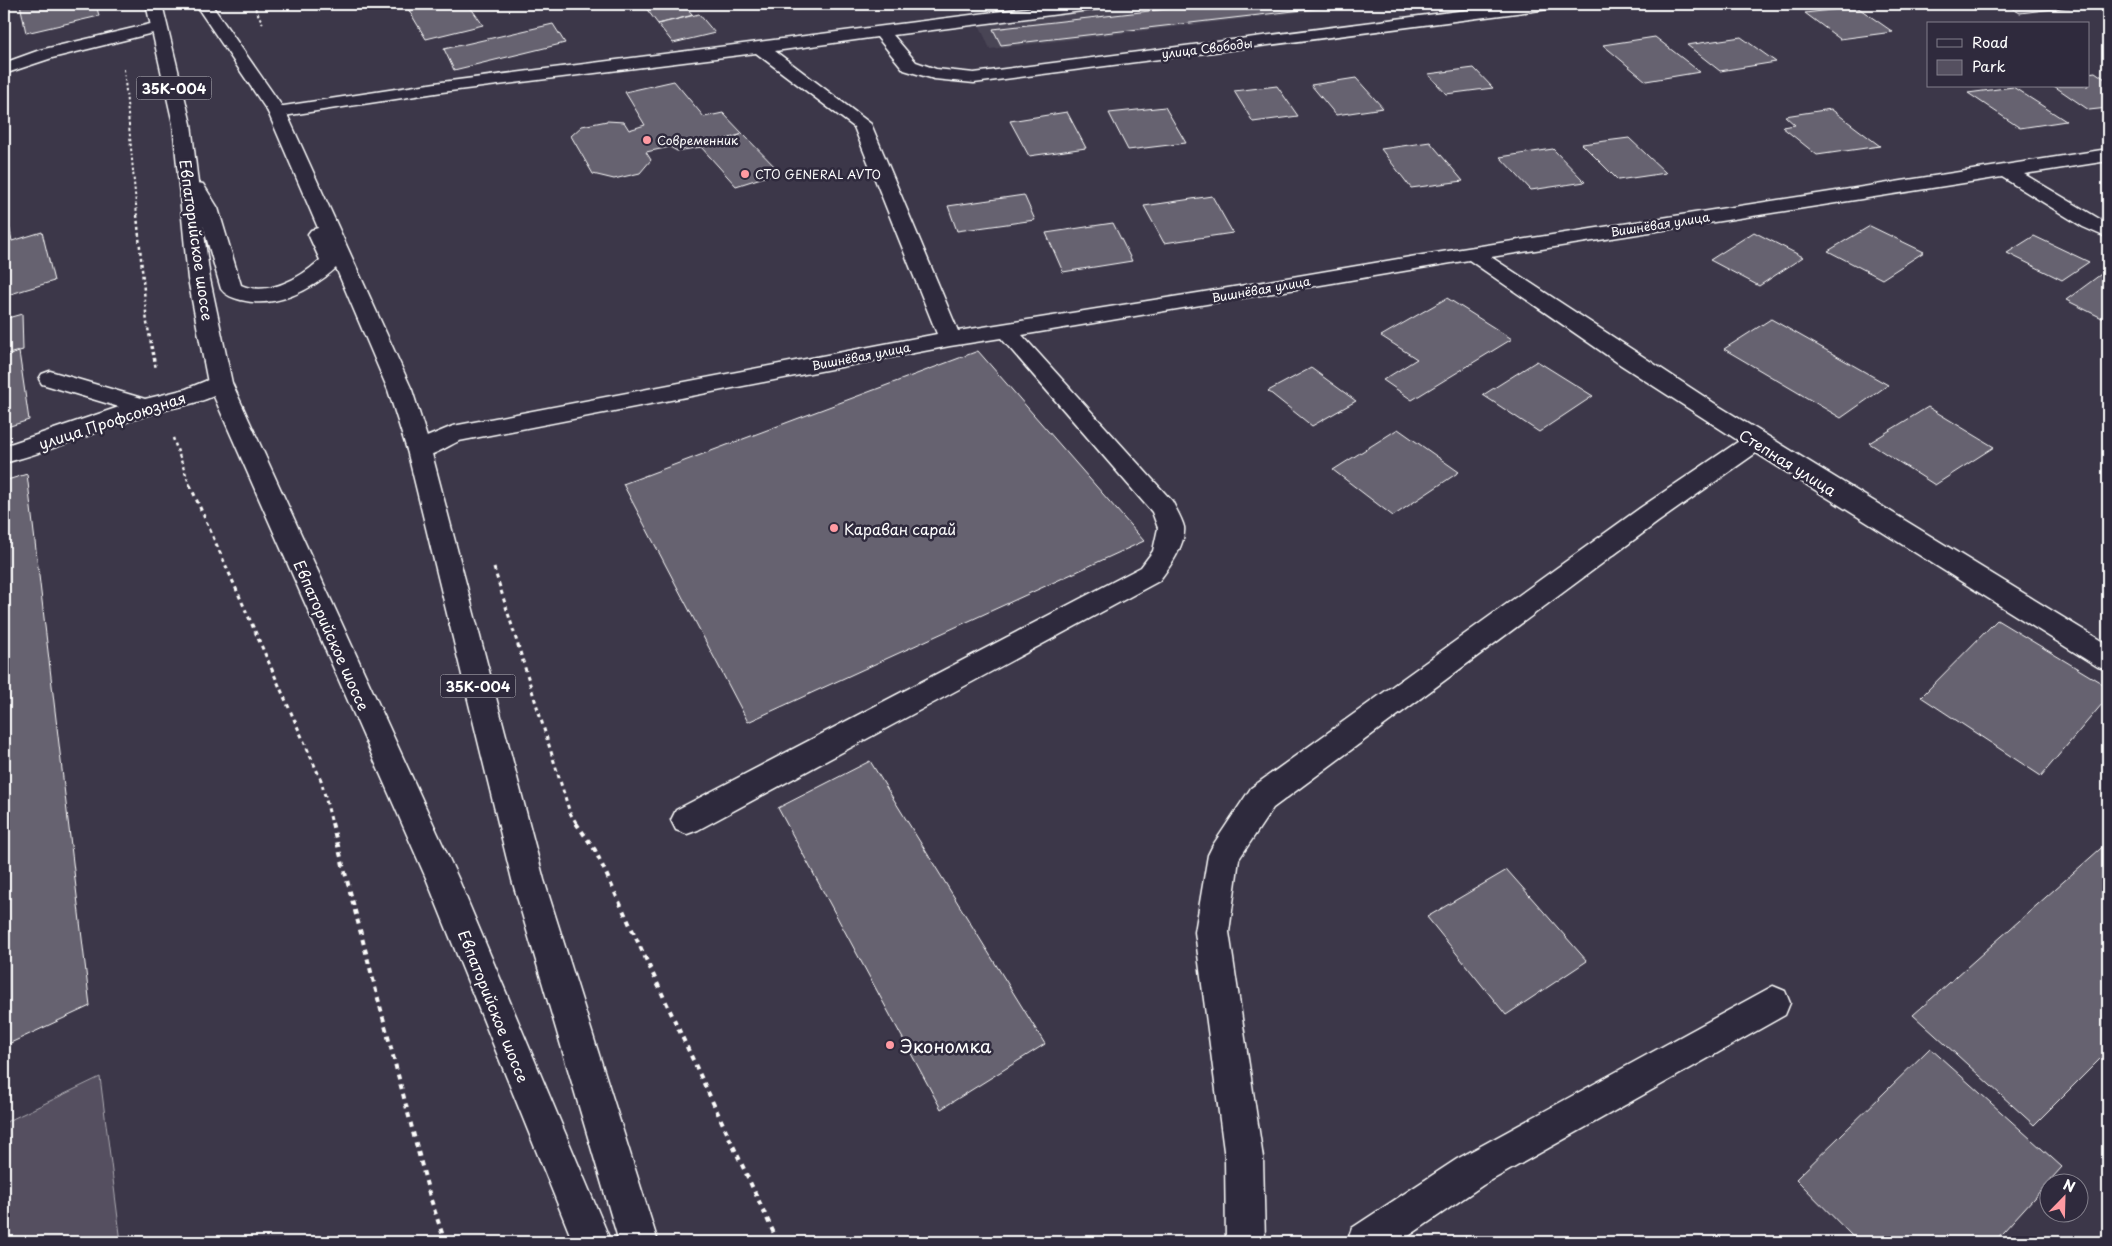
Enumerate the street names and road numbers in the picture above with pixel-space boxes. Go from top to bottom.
street label: улица Свободы [1161,33,1253,63]
road number: 35К-004 [136,76,212,100]
street label: Евпаторийское шоссе [174,158,220,322]
street label: Вишнёвая улица [1609,207,1711,241]
street label: Вишнёвая улица [1210,271,1312,307]
street label: Вишнёвая улица [810,338,912,374]
street label: улица Профсоюзная [35,385,189,455]
street label: Степная улица [1735,423,1842,501]
street label: Евпаторийское шоссе [288,556,376,714]
road number: 35К-004 [440,674,516,698]
street label: Евпаторийское шоссе [453,926,535,1086]

